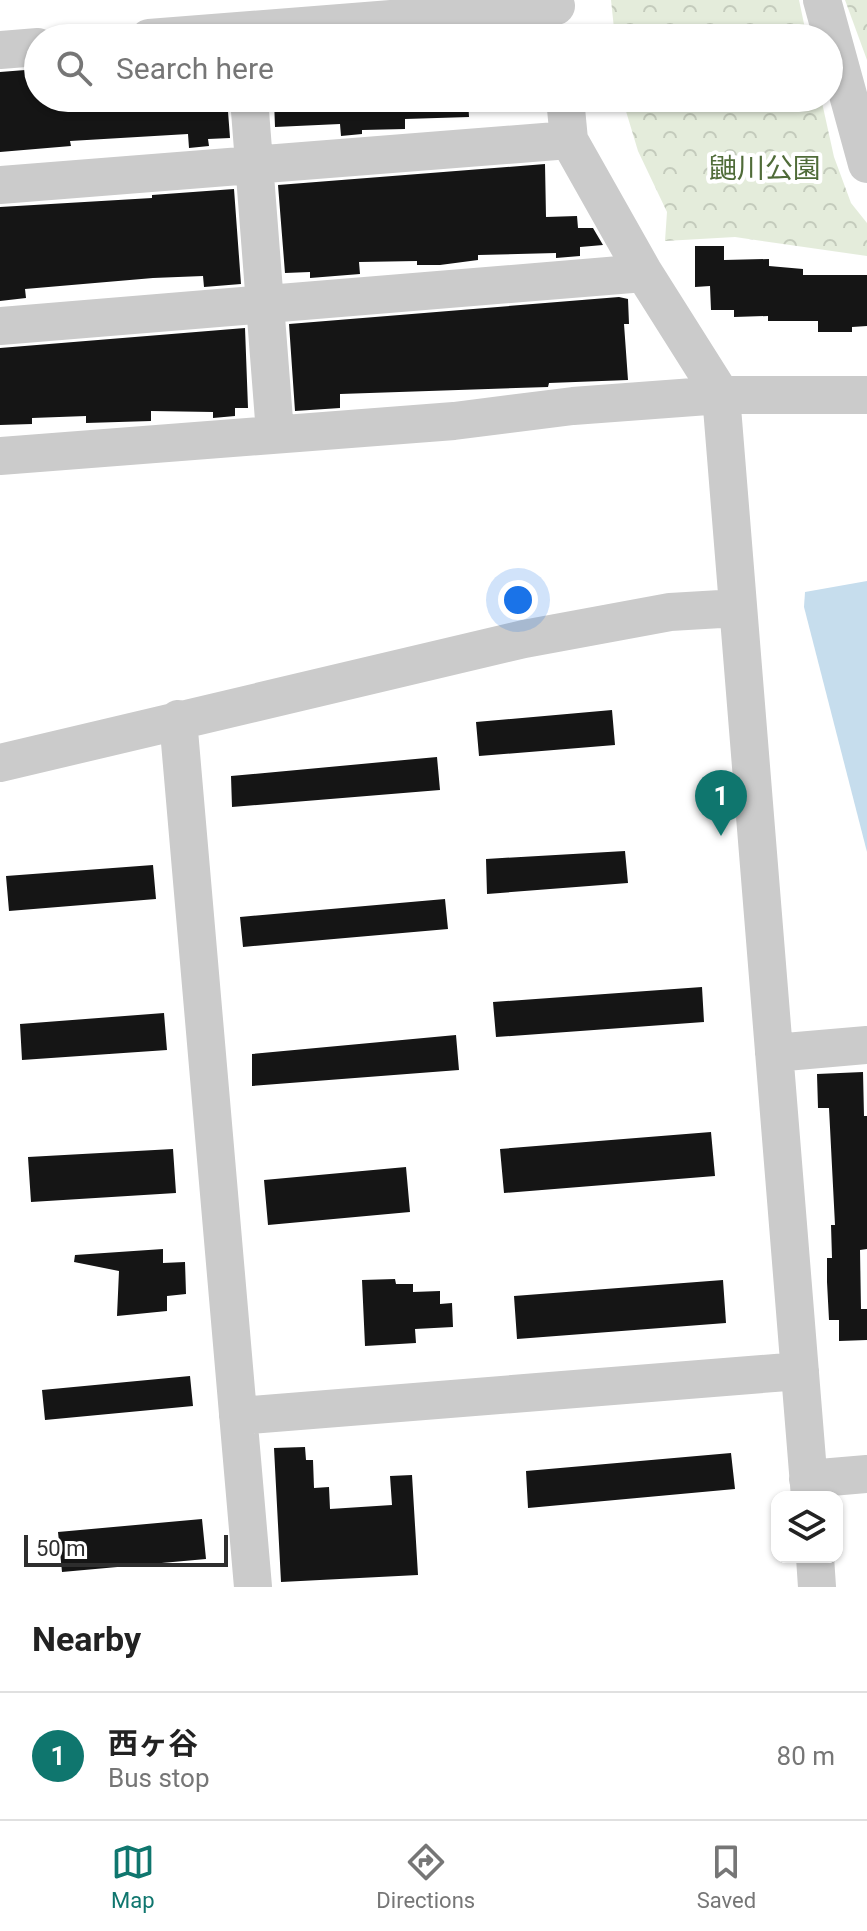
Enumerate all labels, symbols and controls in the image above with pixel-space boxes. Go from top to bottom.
search box [24,24,843,112]
icon: search [52,46,96,90]
text: Search here [116,51,274,86]
park label: 鼬川公園 [709,152,821,185]
your location [498,580,538,620]
pin: 1 [695,770,747,836]
map controls [771,1491,843,1563]
button: layers [771,1491,843,1563]
scale bar [24,1531,228,1567]
text: 50 m [36,1536,85,1561]
text: Nearby [32,1619,141,1659]
text: 西ヶ谷 [108,1726,198,1761]
text: 1 [51,1741,65,1771]
text: 80 m [777,1741,835,1771]
text: Bus stop [108,1763,210,1793]
tab: Map [111,1840,155,1913]
tab: Directions [376,1840,475,1913]
tab: Saved [697,1840,756,1913]

